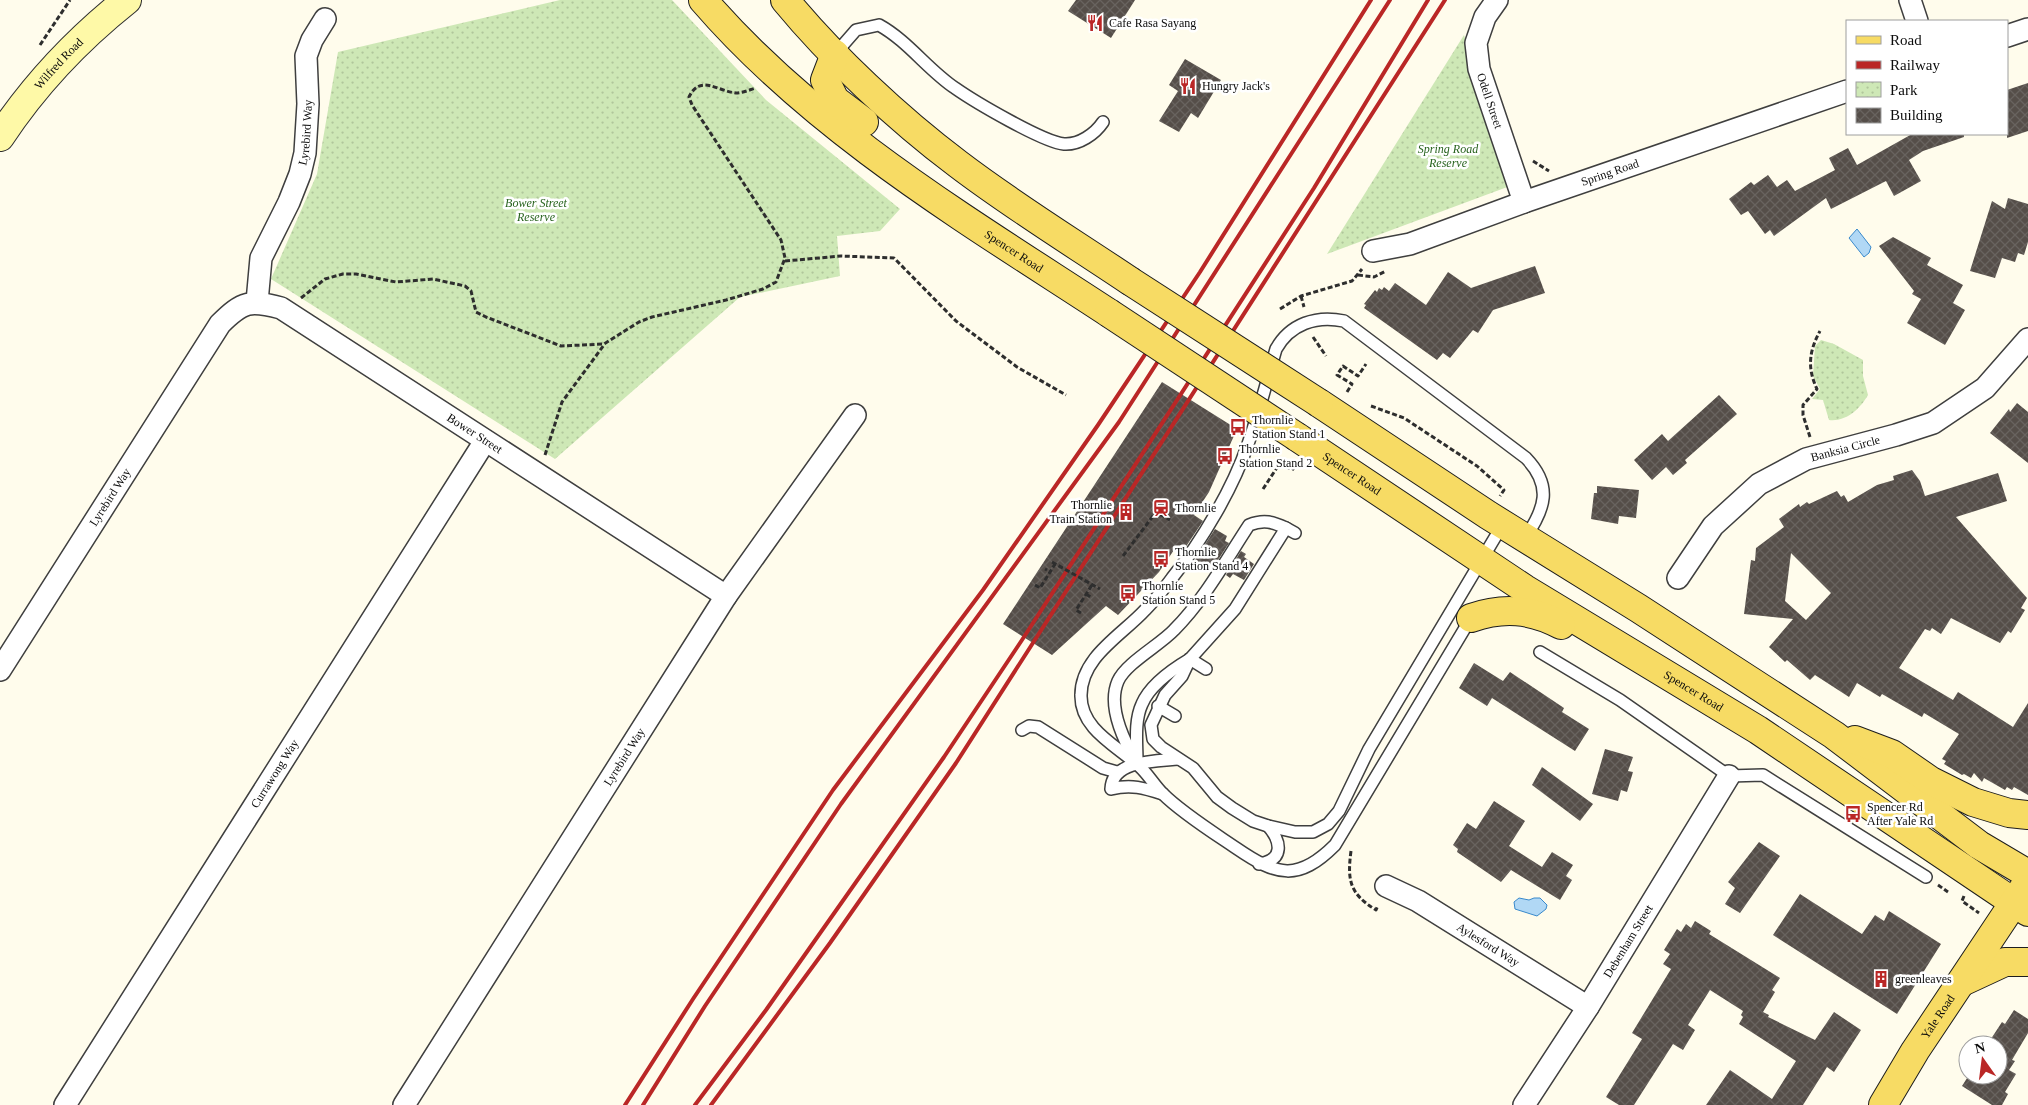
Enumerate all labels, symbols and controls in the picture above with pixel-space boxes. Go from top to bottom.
restaurant icon: Cafe Rasa Sayang [1085,13,1105,33]
place label: Cafe Rasa Sayang [1109,16,1196,30]
legend [1846,20,2008,135]
text: Road [1890,32,1922,48]
street label: Wilfred Road [31,35,86,92]
text: Railway [1890,57,1940,73]
street label: Odell Street [1474,71,1506,131]
restaurant icon: Hungry Jack's [1178,76,1198,96]
place label: Hungry Jack's [1202,79,1270,93]
text: Park [1890,82,1918,98]
street label: Lyrebird Way [295,99,315,167]
text: Building [1890,107,1943,123]
park label: Spring Road Reserve [1418,142,1479,170]
street label: Spring Road [1579,156,1641,189]
park label: Bower Street Reserve [505,196,568,224]
street label: Spencer Road [982,227,1046,275]
street label: Bower Street [444,410,506,457]
place label: Thornlie Station Stand 1 [1252,413,1325,441]
bus stop icon: Thornlie Station Stand 1 [1228,417,1248,437]
street label: Banksia Circle [1809,433,1882,464]
place label: Thornlie Station Stand 2 [1239,442,1312,470]
bus stop icon: Thornlie Station Stand 2 [1215,446,1235,466]
street label: Spencer Road [1320,449,1384,498]
street label: Lyrebird Way [86,465,134,529]
place label: Thornlie Train Station [1049,498,1112,526]
station icon: Thornlie [1151,498,1171,518]
place label: Thornlie [1175,501,1216,515]
building icon: Thornlie Train Station [1116,502,1136,522]
place label: Thornlie Station Stand 4 [1175,545,1248,573]
bus stop icon: Thornlie Station Stand 4 [1151,549,1171,569]
place label: Thornlie Station Stand 5 [1142,579,1215,607]
bus stop icon: Thornlie Station Stand 5 [1118,583,1138,603]
street label: Spencer Road [1661,668,1726,714]
street label: Lyrebird Way [601,725,648,788]
street label: Currawong Way [248,737,301,811]
place label: Spencer Rd After Yale Rd [1867,800,1933,828]
bus stop icon: Spencer Rd After Yale Rd [1843,804,1863,824]
street label: Debenham Street [1600,902,1656,980]
street label: Aylesford Way [1454,920,1522,970]
building icon: greenleaves [1871,969,1891,989]
place label: greenleaves [1895,972,1952,986]
street label: Yale Road [1918,992,1958,1041]
north arrow [1958,1035,2008,1085]
text: N [1973,1039,1987,1056]

